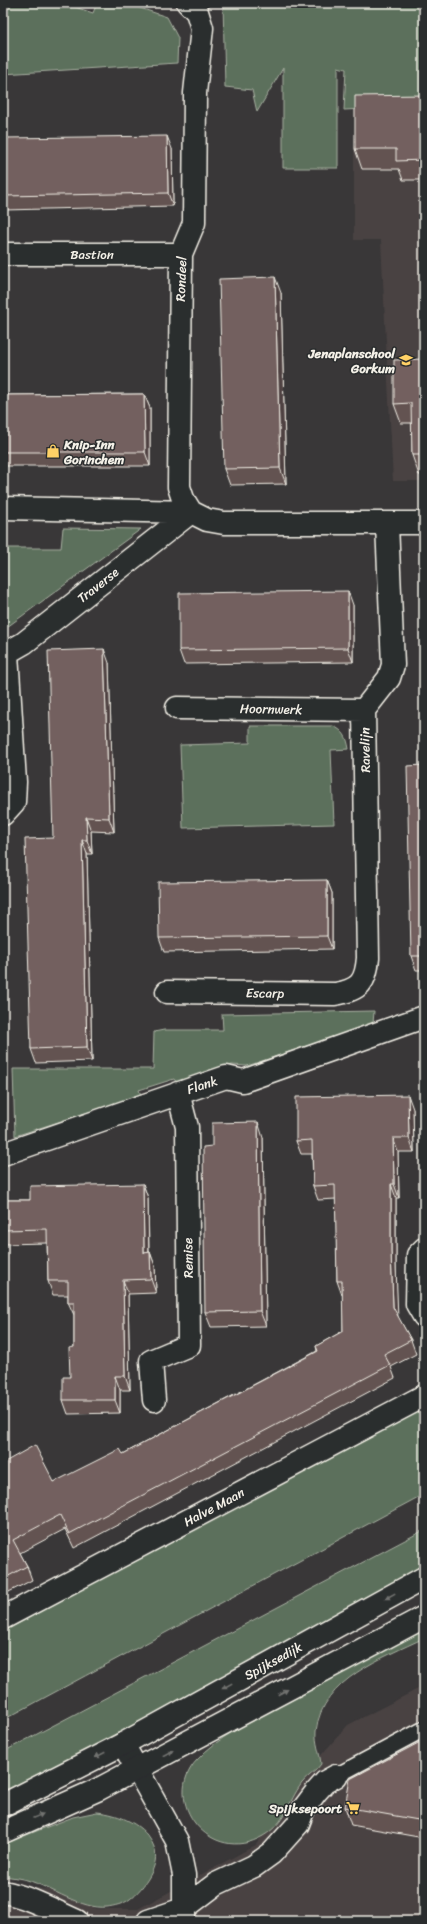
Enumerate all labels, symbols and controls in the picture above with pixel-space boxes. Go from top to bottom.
street label: Bastion [70,243,114,266]
street label: Rondeel [169,256,193,302]
place label: Jenaplanschool Gorkum [307,342,396,380]
school or university icon: Jenaplanschool Gorkum [398,352,414,368]
place label: Knip-Inn Gorinchem [63,433,124,471]
shop icon: Knip-Inn Gorinchem [45,443,61,459]
street label: Traverse [72,561,124,609]
street label: Hoornwerk [240,697,302,721]
street label: Ravelijn [353,727,377,773]
street label: Escarp [246,981,285,1005]
street label: Flank [183,1069,221,1101]
street label: Remise [176,1238,200,1278]
street label: Halve Maan [179,1481,249,1533]
one-way arrow [384,1593,396,1600]
street label: Spijksedijk [240,1635,306,1686]
one-way arrow [221,1683,233,1690]
one-way arrow [277,1689,288,1695]
one-way arrow [162,1750,174,1756]
one-way arrow [95,1752,106,1758]
place label: Spijksepoort [268,1797,342,1820]
supermarket icon: Spijksepoort [345,1800,361,1816]
one-way arrow [33,1813,44,1819]

